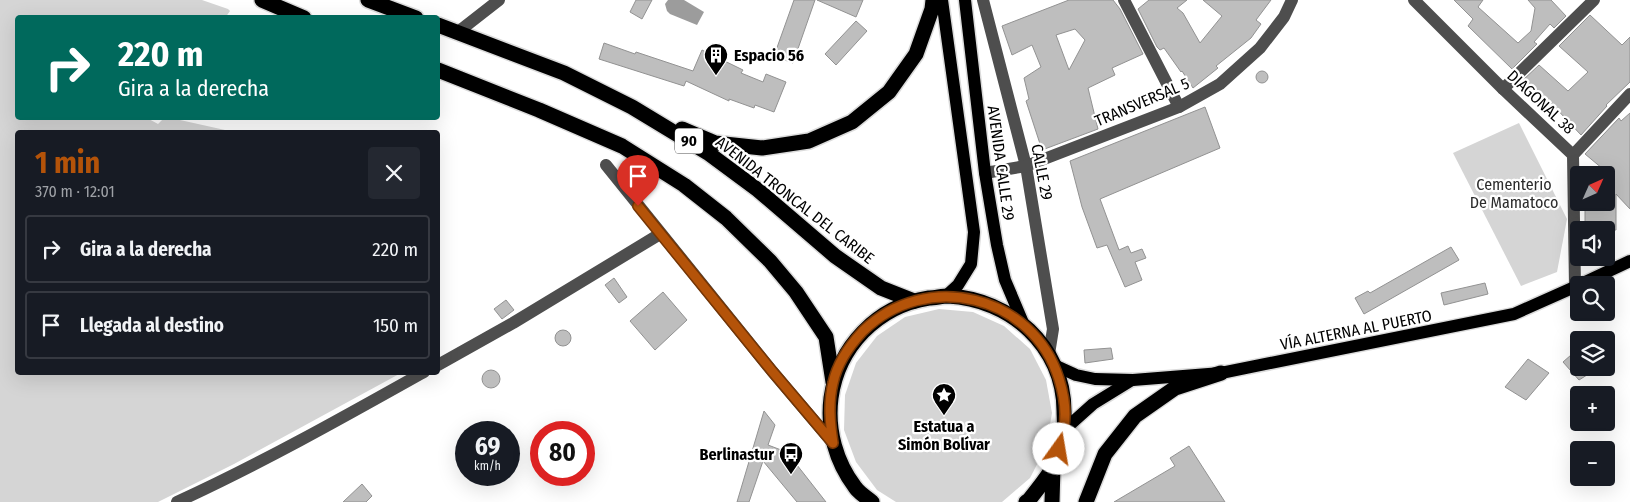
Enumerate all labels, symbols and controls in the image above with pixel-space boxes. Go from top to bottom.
text: 220 m [118,33,204,75]
icon: right [35,35,100,100]
building icon: Espacio 56 [703,42,729,76]
place label: Espacio 56 [734,46,804,65]
street label: DIAGONAL 38 [1503,66,1579,138]
street label: TRANSVERSAL 5 [1092,74,1192,130]
text: Gira a la derecha [118,75,269,102]
street label: AVENIDA CALLE 29 [984,104,1018,222]
road number: 90 [675,128,703,154]
street label: AVENIDA TRONCAL DEL CARIBE [712,132,878,268]
street label: CALLE 29 [1027,142,1057,202]
text: 1 min [35,145,100,181]
button: close [368,147,420,199]
pin [617,155,659,206]
icon: arrive [624,162,652,190]
north arrow [1570,166,1615,211]
map controls [1570,166,1615,486]
park label: Cementerio De Mamatoco [1470,175,1558,212]
text: 370 m · 12:01 [35,182,115,201]
button: sound [1570,221,1615,266]
icon: right [37,235,65,263]
text: Gira a la derecha [80,238,212,261]
text: 220 m [372,238,418,261]
button: search [1570,276,1615,321]
street label: VÍA ALTERNA AL PUERTO [1279,306,1433,354]
icon: arrive [37,311,65,339]
text: Llegada al destino [80,314,224,337]
text: 150 m [373,314,418,337]
button: layers [1570,331,1615,376]
place icon: Estatua a Simón Bolívar [931,382,957,416]
button: + [1570,386,1615,431]
place label: Estatua a Simón Bolívar [898,417,990,454]
speed limit sign: 80 [530,421,595,486]
position arrow [1032,422,1084,474]
text: 69 [475,432,500,462]
bus stop icon: Berlinastur [778,441,804,475]
button: − [1570,441,1615,486]
place label: Berlinastur [700,445,774,464]
text: km/h [474,459,501,473]

